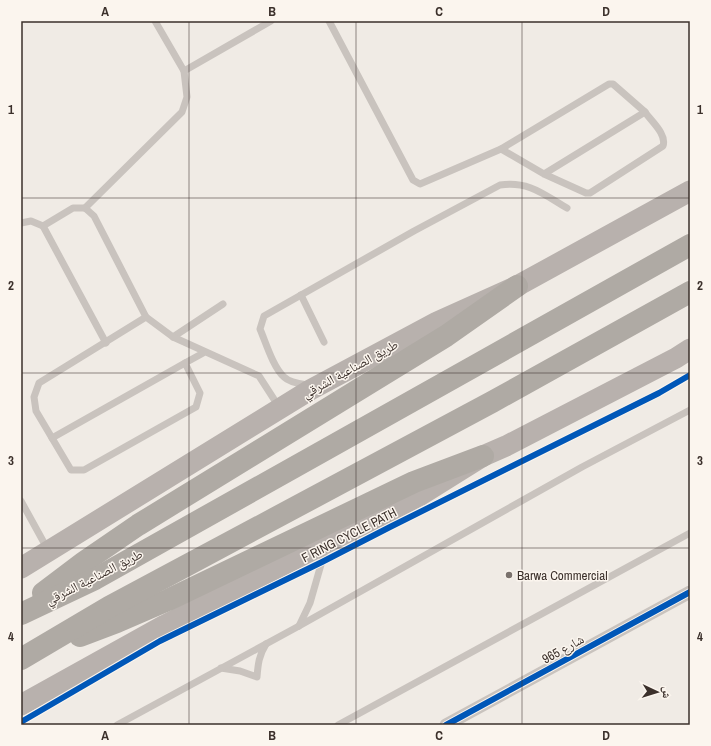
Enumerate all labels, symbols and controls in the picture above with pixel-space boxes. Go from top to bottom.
text: A [101,3,109,20]
text: B [268,3,276,20]
text: C [435,3,443,20]
text: D [602,3,610,20]
text: 1 [8,101,14,118]
text: 1 [697,101,703,118]
text: 2 [8,277,14,294]
text: 2 [697,277,703,294]
street label: طريق الصناعية الشرقي [299,336,402,404]
text: 3 [8,452,14,469]
text: 3 [697,452,703,469]
street label: F RING CYCLE PATH [299,504,399,566]
street label: طريق الصناعية الشرقي [43,545,147,611]
place label: Barwa Commercial [517,567,608,584]
marker: Barwa Commercial [504,570,514,580]
text: 4 [8,628,14,645]
text: 4 [697,628,703,645]
street label: شارع 965 [539,631,587,668]
north arrow [637,672,677,712]
text: ش [659,686,674,699]
text: A [101,727,109,744]
text: B [268,727,276,744]
text: C [435,727,443,744]
text: D [602,727,610,744]

